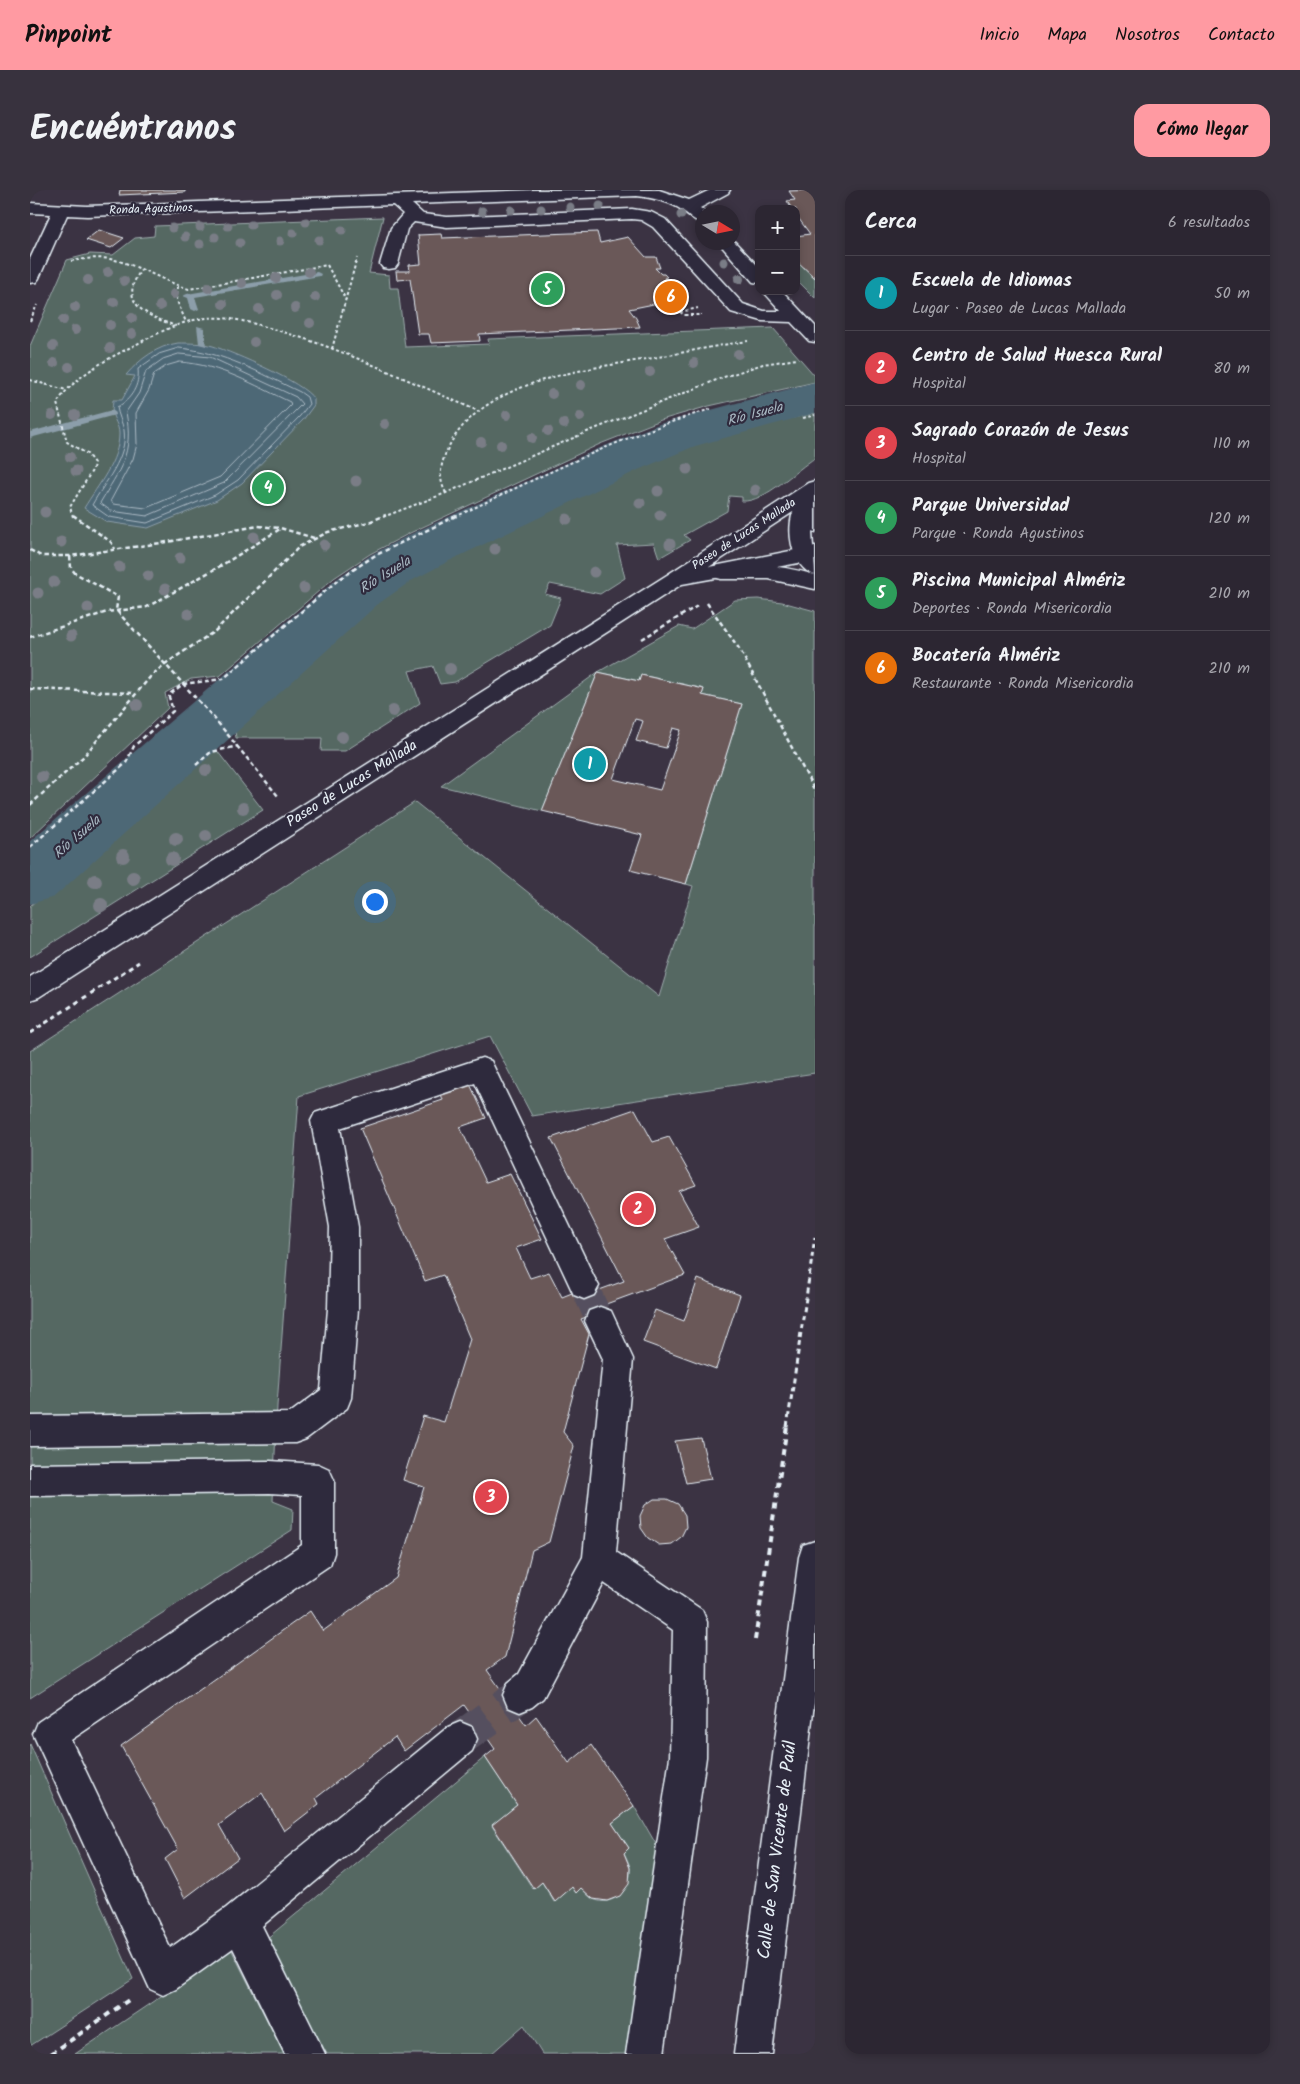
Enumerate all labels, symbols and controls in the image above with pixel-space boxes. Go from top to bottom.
text: Pinpoint [25,16,112,55]
text: Inicio [979,21,1019,50]
text: Mapa [1047,21,1087,50]
text: Nosotros [1115,21,1180,50]
text: Contacto [1208,21,1275,50]
text: Encuéntranos [30,102,236,158]
button: Cómo llegar [1134,104,1270,157]
street label: Ronda Agustinos [109,198,193,220]
north arrow [695,205,740,250]
map controls [755,205,800,295]
button: + [755,205,800,250]
text: Cerca [865,206,917,239]
text: 6 resultados [1168,210,1250,235]
button: − [755,250,800,295]
text: Escuela de Idiomas [912,266,1072,296]
pin: 5 [531,270,563,308]
pin: 6 [655,278,687,316]
text: 1 [879,281,883,306]
text: 50 m [1214,281,1250,306]
text: Lugar · Paseo de Lucas Mallada [912,296,1126,321]
text: Centro de Salud Huesca Rural [912,341,1162,371]
text: 2 [876,356,886,381]
text: 80 m [1213,356,1250,381]
text: Hospital [912,371,966,396]
water label: Río Isuela [725,396,787,432]
text: Sagrado Corazón de Jesus [912,416,1129,446]
text: 3 [877,431,885,456]
text: 110 m [1213,431,1250,456]
text: Hospital [912,446,966,471]
pin: 4 [252,469,284,507]
text: Parque Universidad [912,491,1070,521]
street label: Paseo de Lucas Mallada [688,493,800,575]
text: 4 [877,506,885,531]
text: 120 m [1209,506,1250,531]
text: Parque · Ronda Agustinos [912,521,1084,546]
water label: Río Isuela [355,550,416,599]
text: Piscina Municipal Almériz [912,566,1126,596]
text: 5 [877,581,885,606]
text: 210 m [1209,581,1250,606]
text: Deportes · Ronda Misericordia [912,596,1112,621]
text: Bocatería Almériz [912,641,1060,671]
text: 6 [877,656,885,681]
text: 210 m [1209,656,1250,681]
text: Restaurante · Ronda Misericordia [912,671,1134,696]
street label: Paseo de Lucas Mallada [282,734,422,834]
pin: 1 [574,745,606,783]
water label: Río Isuela [48,809,107,864]
your location [362,889,388,915]
pin: 2 [622,1190,654,1228]
pin: 3 [475,1478,507,1516]
street label: Calle de San Vicente de Paúl [750,1739,806,1961]

